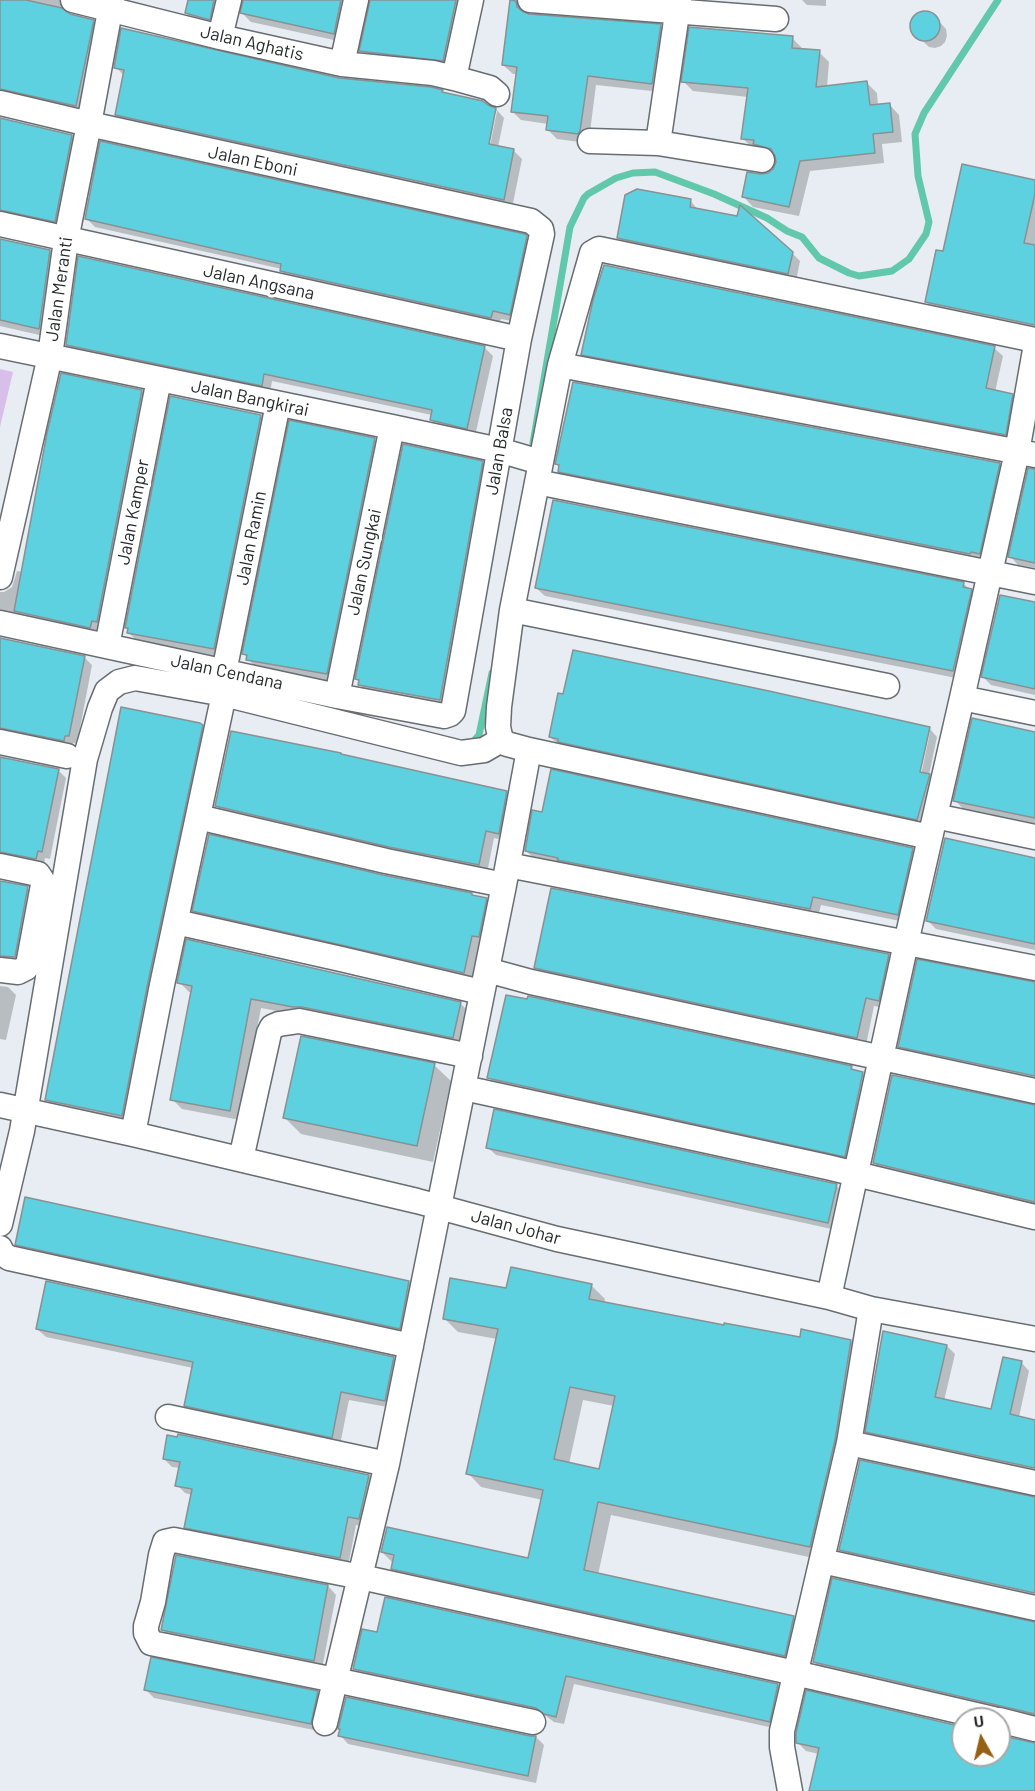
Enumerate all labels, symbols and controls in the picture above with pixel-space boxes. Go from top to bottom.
street label: Jalan Aghatis [198,21,306,65]
street label: Jalan Eboni [206,141,300,181]
street label: Jalan Meranti [41,235,77,343]
street label: Jalan Angsana [201,260,317,304]
street label: Jalan Bangkirai [189,375,311,421]
street label: Jalan Balsa [481,405,517,497]
street label: Jalan Kamper [112,457,154,567]
street label: Jalan Ramin [231,489,271,587]
street label: Jalan Sungkai [342,507,386,617]
street label: Jalan Cendana [169,650,285,694]
street label: Jalan Johar [469,1205,563,1249]
north arrow [951,1707,1011,1767]
text: U [972,1711,985,1731]

